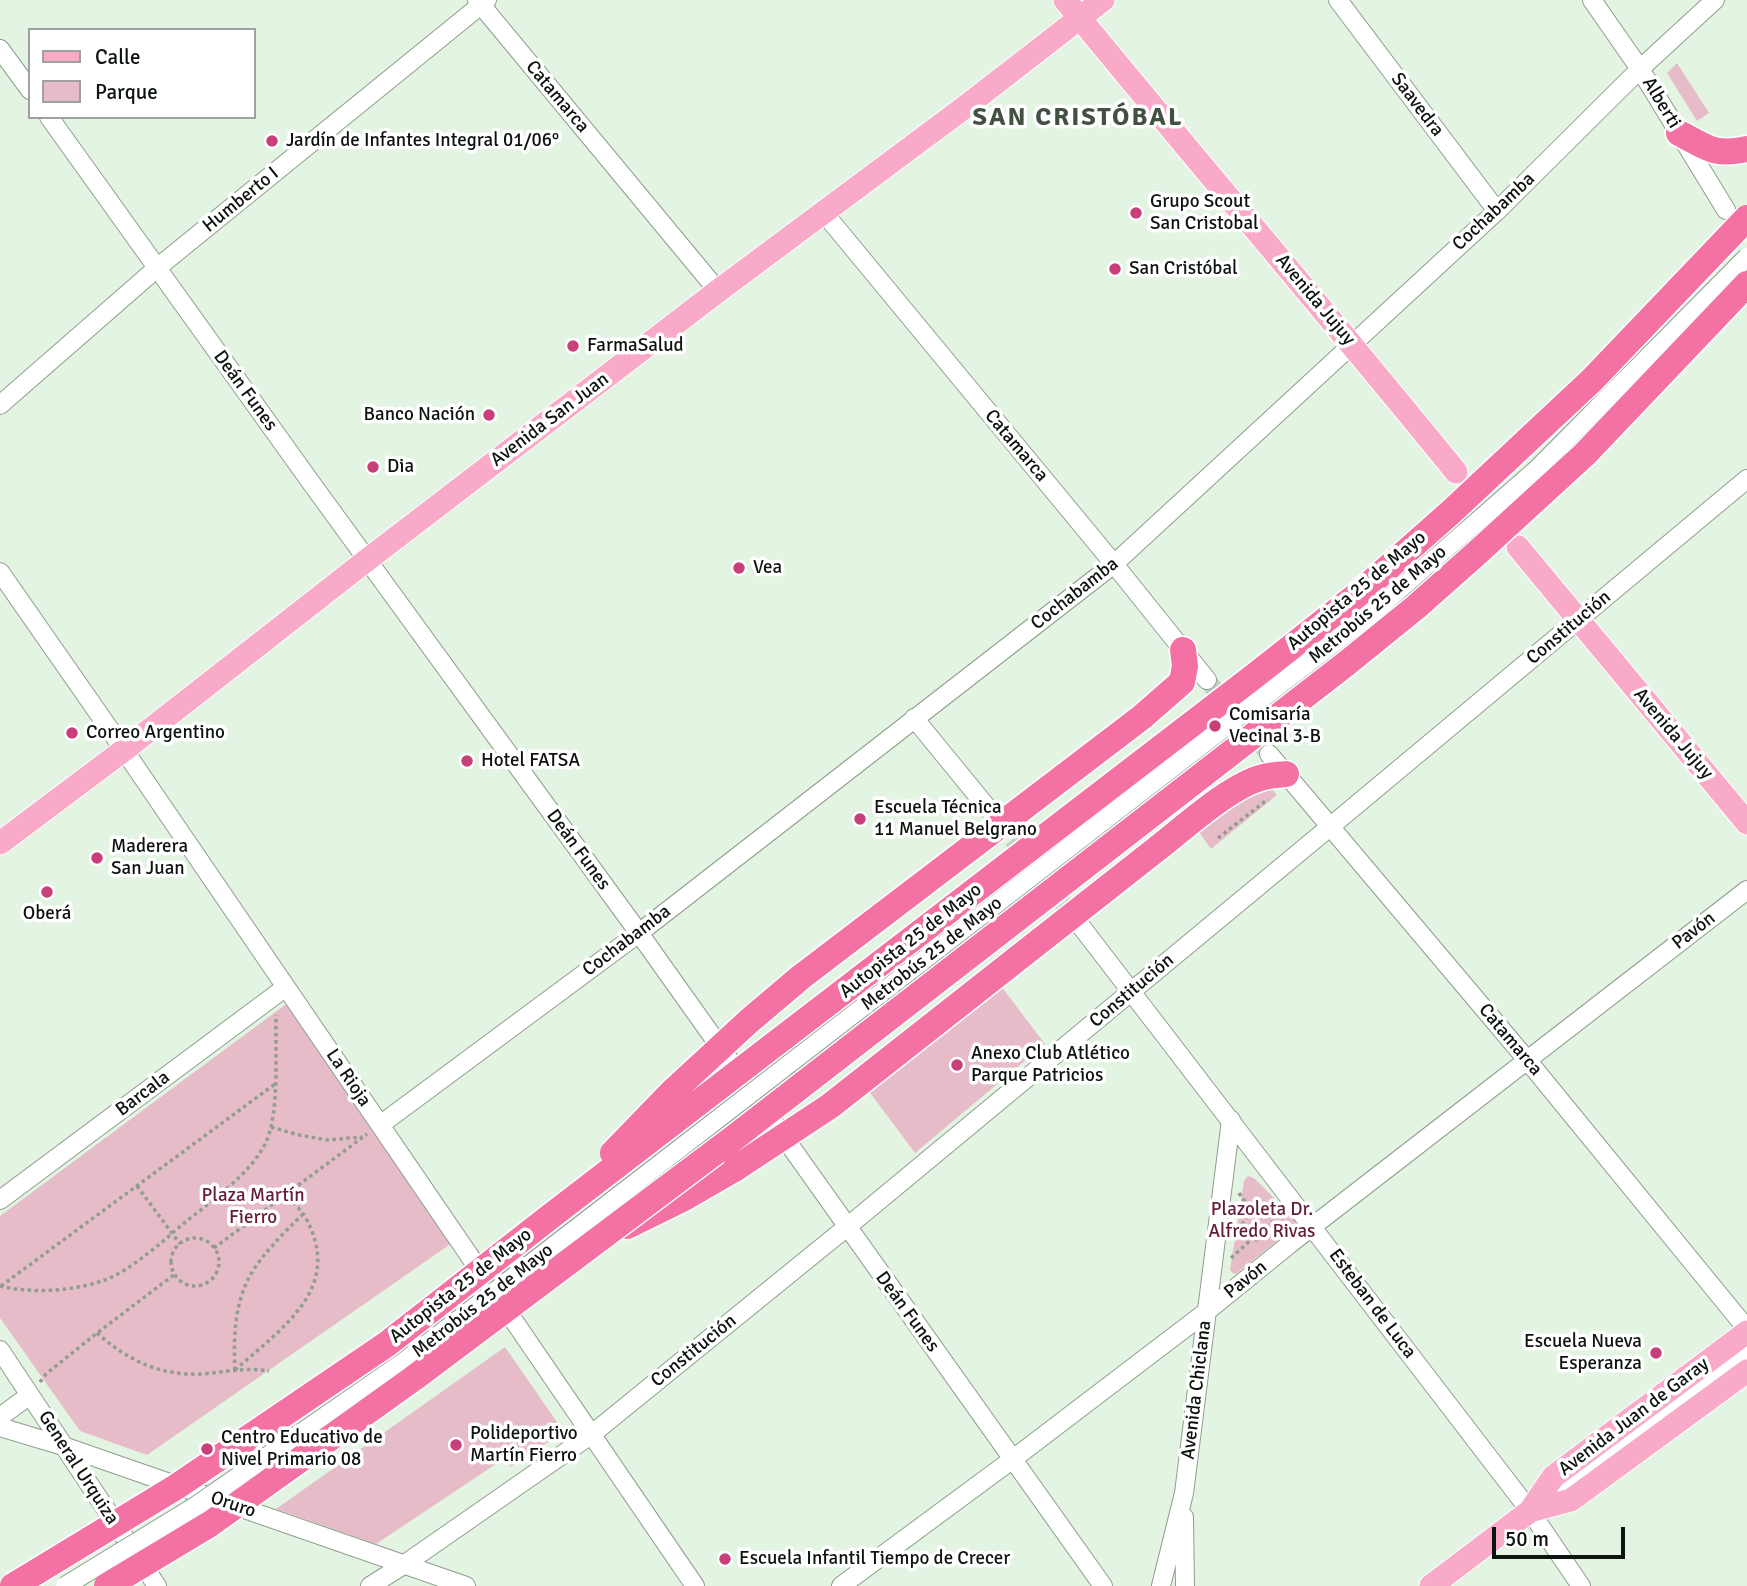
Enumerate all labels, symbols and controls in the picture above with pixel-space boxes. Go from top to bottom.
legend [28,28,256,119]
text: Calle [95,44,141,70]
street label: Catamarca [520,56,594,138]
street label: Saavedra [1386,69,1448,141]
street label: Alberti [1637,73,1685,133]
text: Parque [95,79,158,105]
district label: SAN CRISTÓBAL [974,102,1182,134]
place label: Jardín de Infantes Integral 01/06° [286,130,559,152]
marker: Jardín de Infantes Integral 01/06° [264,133,280,149]
street label: Humberto I [198,162,284,238]
street label: Cochabamba [1448,168,1540,256]
place label: Grupo Scout San Cristobal [1150,191,1259,235]
marker: Grupo Scout San Cristobal [1128,205,1144,221]
street label: Avenida Jujuy [1270,250,1360,350]
place label: San Cristóbal [1129,258,1238,280]
marker: San Cristóbal [1107,261,1123,277]
place label: FarmaSalud [587,335,684,357]
marker: FarmaSalud [565,338,581,354]
street label: Deán Funes [208,346,282,436]
street label: Avenida San Juan [486,368,614,472]
place label: Banco Nación [364,404,475,426]
street label: Catamarca [979,405,1053,487]
marker: Banco Nación [481,407,497,423]
place label: Dia [387,456,414,478]
marker: Dia [365,459,381,475]
street label: Autopista 25 de Mayo [1283,526,1431,656]
street label: Metrobús 25 de Mayo [1305,541,1451,669]
street label: Cochabamba [1027,553,1123,635]
place label: Vea [753,557,782,579]
marker: Vea [731,560,747,576]
street label: Constitución [1522,586,1616,670]
street label: Avenida Jujuy [1628,684,1718,784]
place label: Comisaría Vecinal 3-B [1229,704,1321,748]
marker: Comisaría Vecinal 3-B [1207,718,1223,734]
place label: Correo Argentino [86,722,225,744]
marker: Correo Argentino [64,725,80,741]
place label: Hotel FATSA [481,750,580,772]
marker: Hotel FATSA [459,753,475,769]
place label: Escuela Técnica 11 Manuel Belgrano [874,797,1037,841]
street label: Deán Funes [541,805,615,895]
marker: Escuela Técnica 11 Manuel Belgrano [852,811,868,827]
place label: Maderera San Juan [111,836,188,880]
marker: Maderera San Juan [89,850,105,866]
street label: Autopista 25 de Mayo [835,878,987,1004]
marker: Oberá [39,884,55,900]
street label: Metrobús 25 de Mayo [857,892,1007,1016]
street label: Cochabamba [578,900,676,982]
place label: Oberá [23,903,71,925]
street label: Pavón [1668,907,1720,955]
street label: Constitución [1085,949,1179,1033]
street label: Catamarca [1473,999,1547,1081]
place label: Anexo Club Atlético Parque Patricios [971,1043,1130,1087]
street label: La Rioja [320,1045,376,1111]
marker: Anexo Club Atlético Parque Patricios [949,1057,965,1073]
street label: Barcala [112,1066,174,1122]
park label: Plaza Martín Fierro [202,1185,304,1229]
park label: Plazoleta Dr. Alfredo Rivas [1209,1199,1315,1243]
street label: Autopista 25 de Mayo [385,1223,537,1349]
street label: Metrobús 25 de Mayo [408,1239,558,1363]
street label: Esteban de Luca [1323,1245,1421,1363]
street label: Pavón [1220,1256,1272,1304]
street label: Deán Funes [870,1267,944,1357]
street label: Constitución [647,1310,741,1392]
street label: Avenida Chiclana [1177,1319,1217,1461]
place label: Escuela Nueva Esperanza [1524,1331,1642,1375]
marker: Escuela Nueva Esperanza [1648,1345,1664,1361]
street label: Avenida Juan de Garay [1554,1353,1714,1481]
street label: General Urquiza [33,1407,123,1529]
place label: Polideportivo Martín Fierro [470,1423,578,1467]
place label: Centro Educativo de Nivel Primario 08 [221,1427,383,1471]
marker: Polideportivo Martín Fierro [448,1437,464,1453]
marker: Centro Educativo de Nivel Primario 08 [199,1441,215,1457]
street label: Oruro [207,1487,259,1523]
scale bar [1495,1512,1628,1556]
text: 50 m [1505,1526,1549,1552]
place label: Escuela Infantil Tiempo de Crecer [739,1548,1010,1570]
marker: Escuela Infantil Tiempo de Crecer [717,1551,733,1567]

